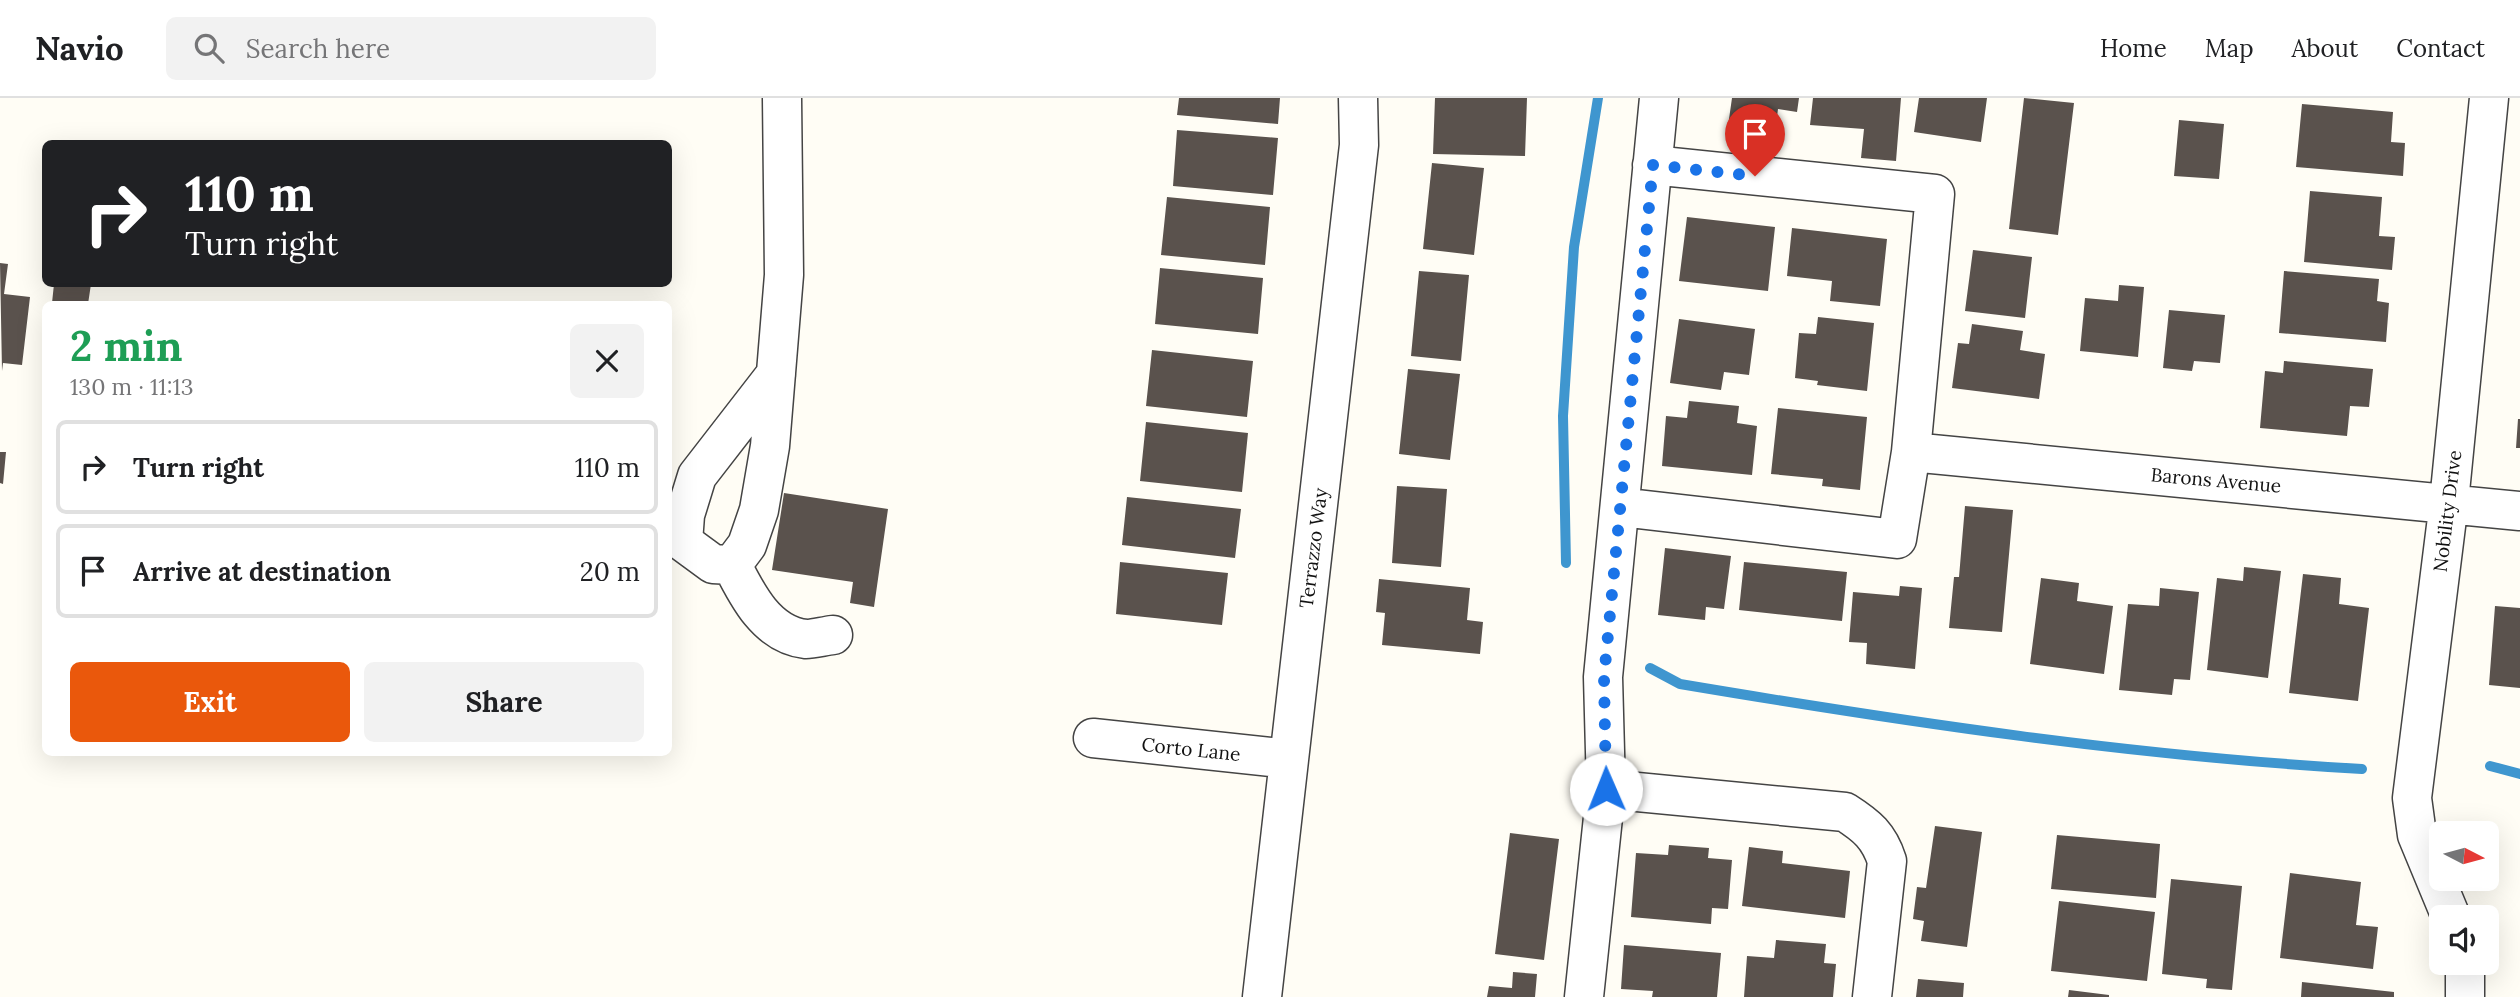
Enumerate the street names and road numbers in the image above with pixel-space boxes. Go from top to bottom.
street label: Nobility Drive [2428,449,2466,573]
street label: Barons Avenue [2150,462,2282,498]
street label: Terrazzo Way [1294,487,1332,609]
street label: Corto Lane [1140,732,1242,766]

